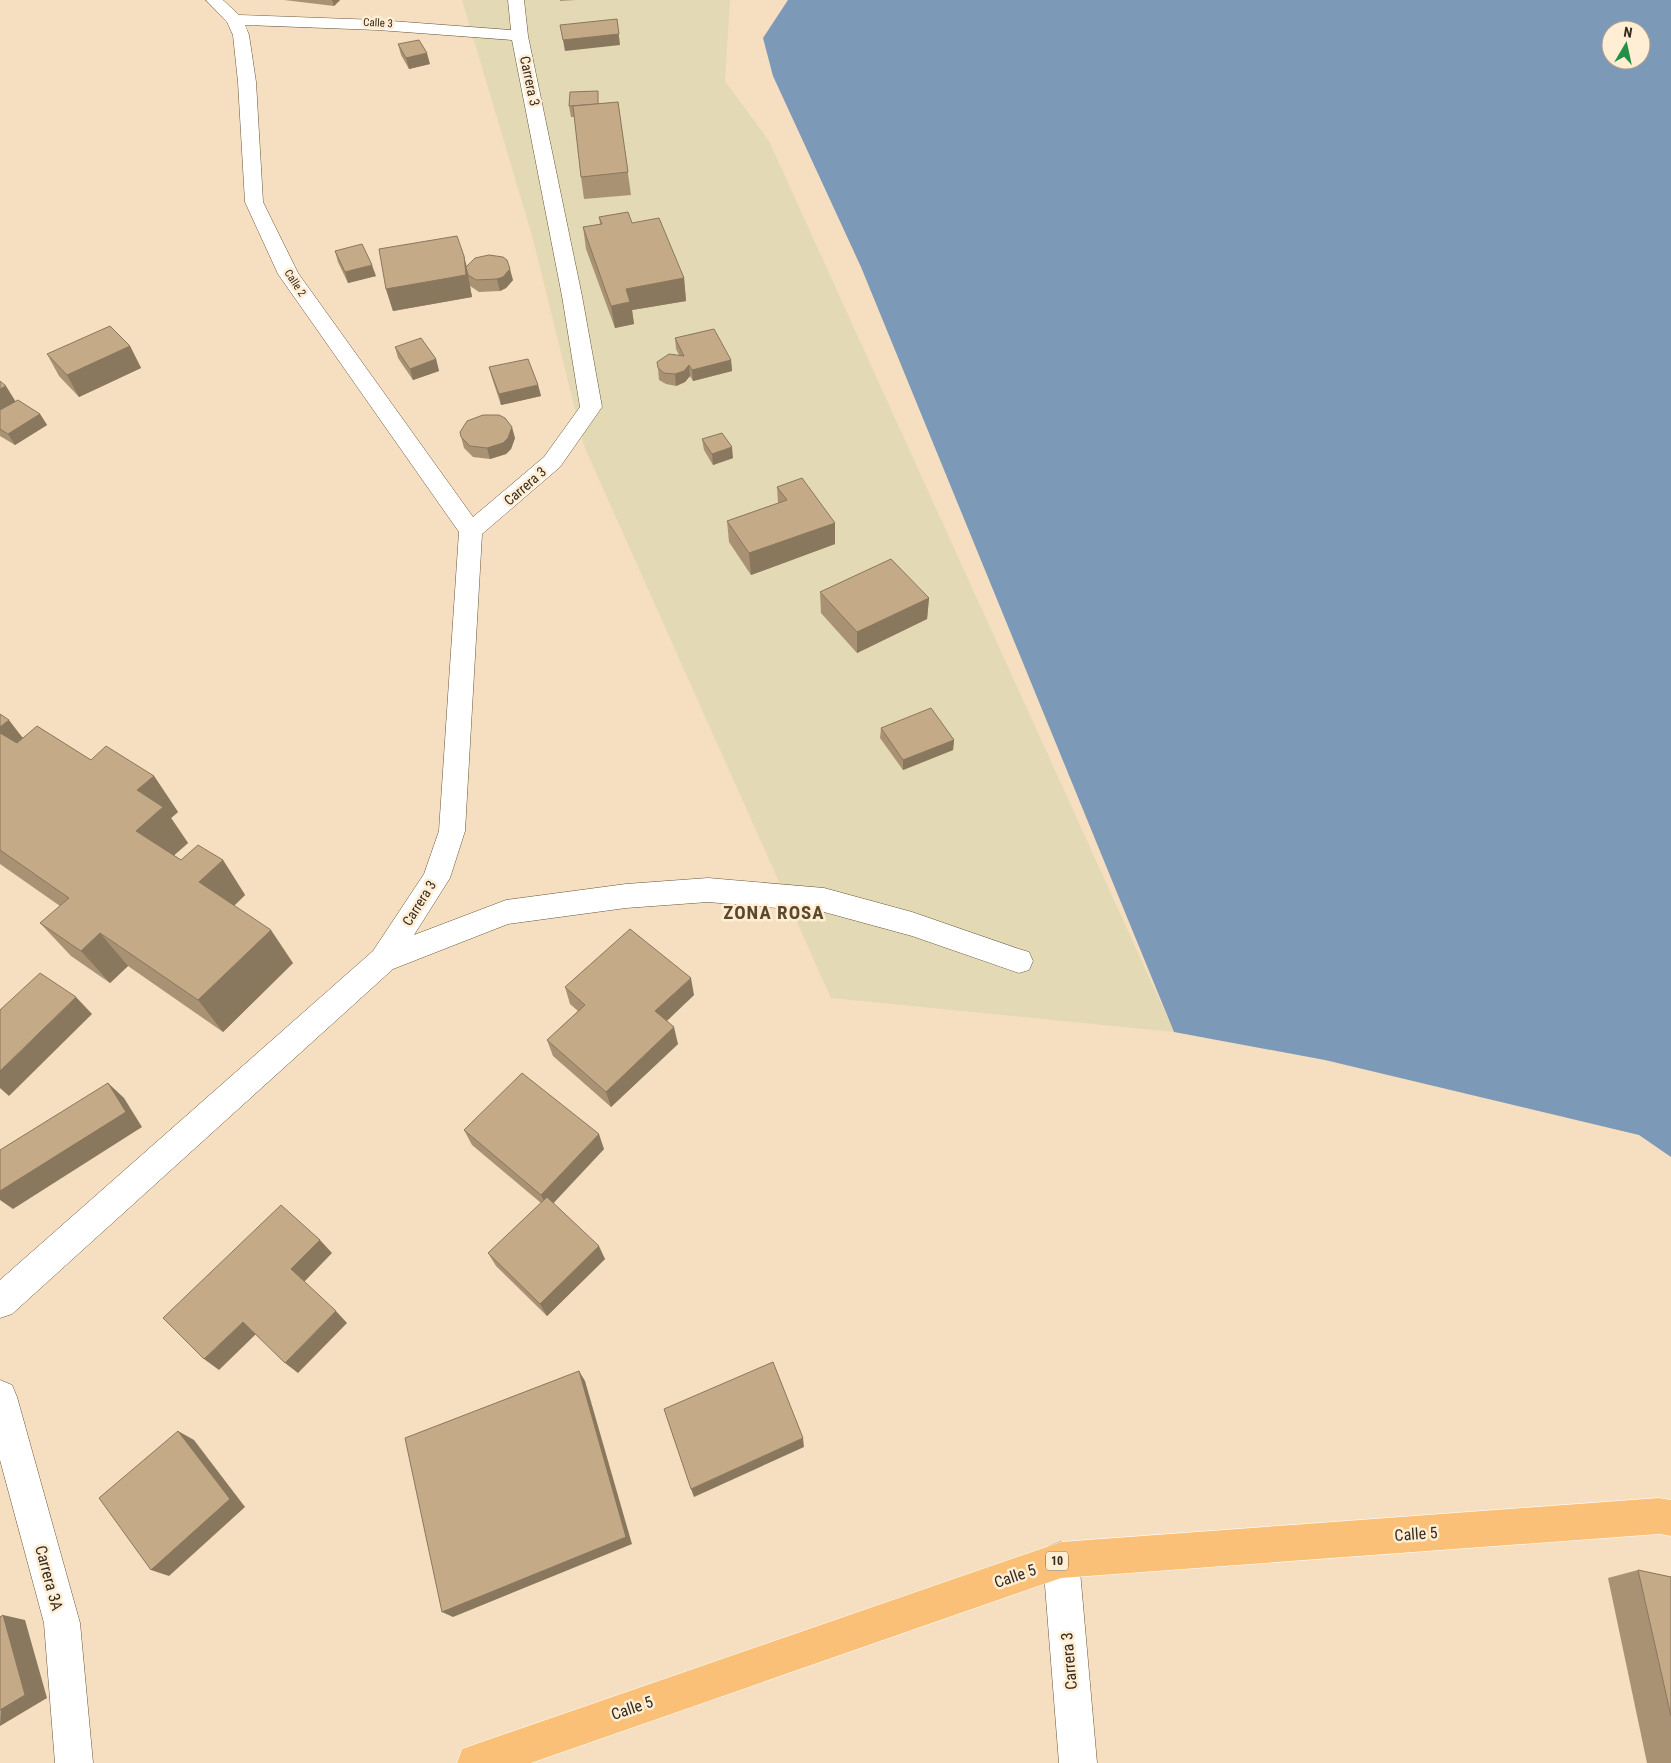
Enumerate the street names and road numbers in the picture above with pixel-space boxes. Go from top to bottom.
street label: Calle 3 [363,16,393,30]
street label: Carrera 3 [517,55,543,107]
street label: Calle 2 [281,267,309,299]
street label: Carrera 3 [501,463,549,509]
street label: Carrera 3 [399,877,439,929]
street label: Calle 5 [1394,1523,1438,1545]
street label: Carrera 3A [31,1543,67,1613]
road number: 10 [1046,1552,1068,1570]
street label: Calle 5 [992,1560,1039,1592]
street label: Carrera 3 [1057,1631,1081,1691]
street label: Calle 5 [609,1692,656,1724]

